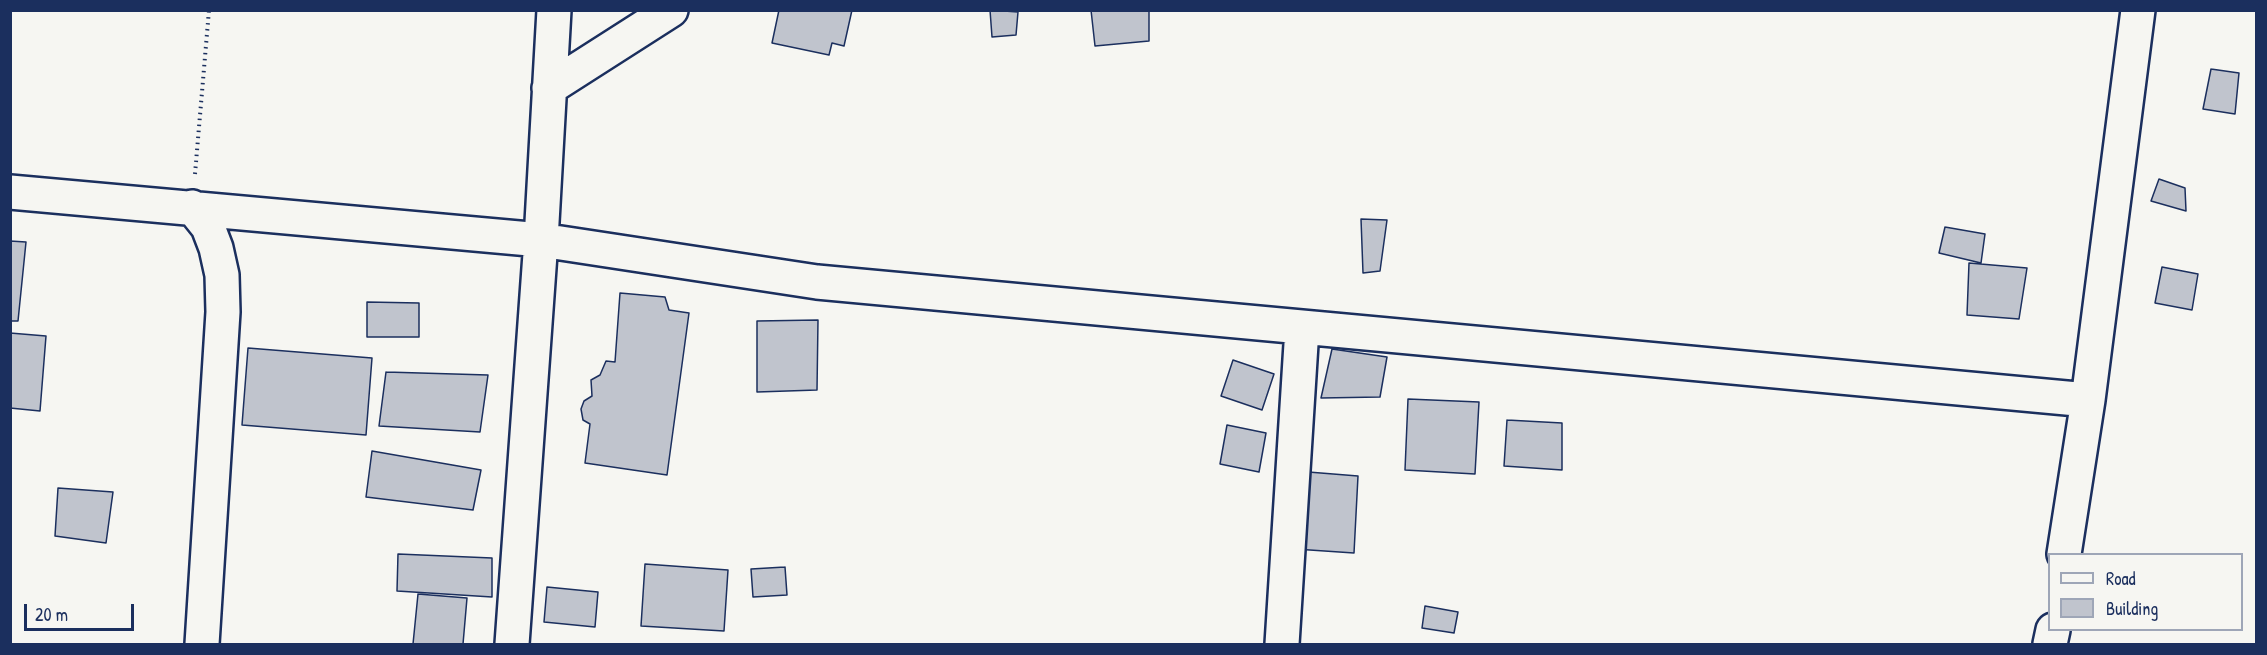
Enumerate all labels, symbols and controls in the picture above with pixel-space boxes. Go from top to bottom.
legend [2048,553,2243,631]
text: Road [2106,566,2136,591]
scale bar [27,592,136,630]
text: Building [2106,596,2158,621]
text: 20 m [35,602,68,627]

